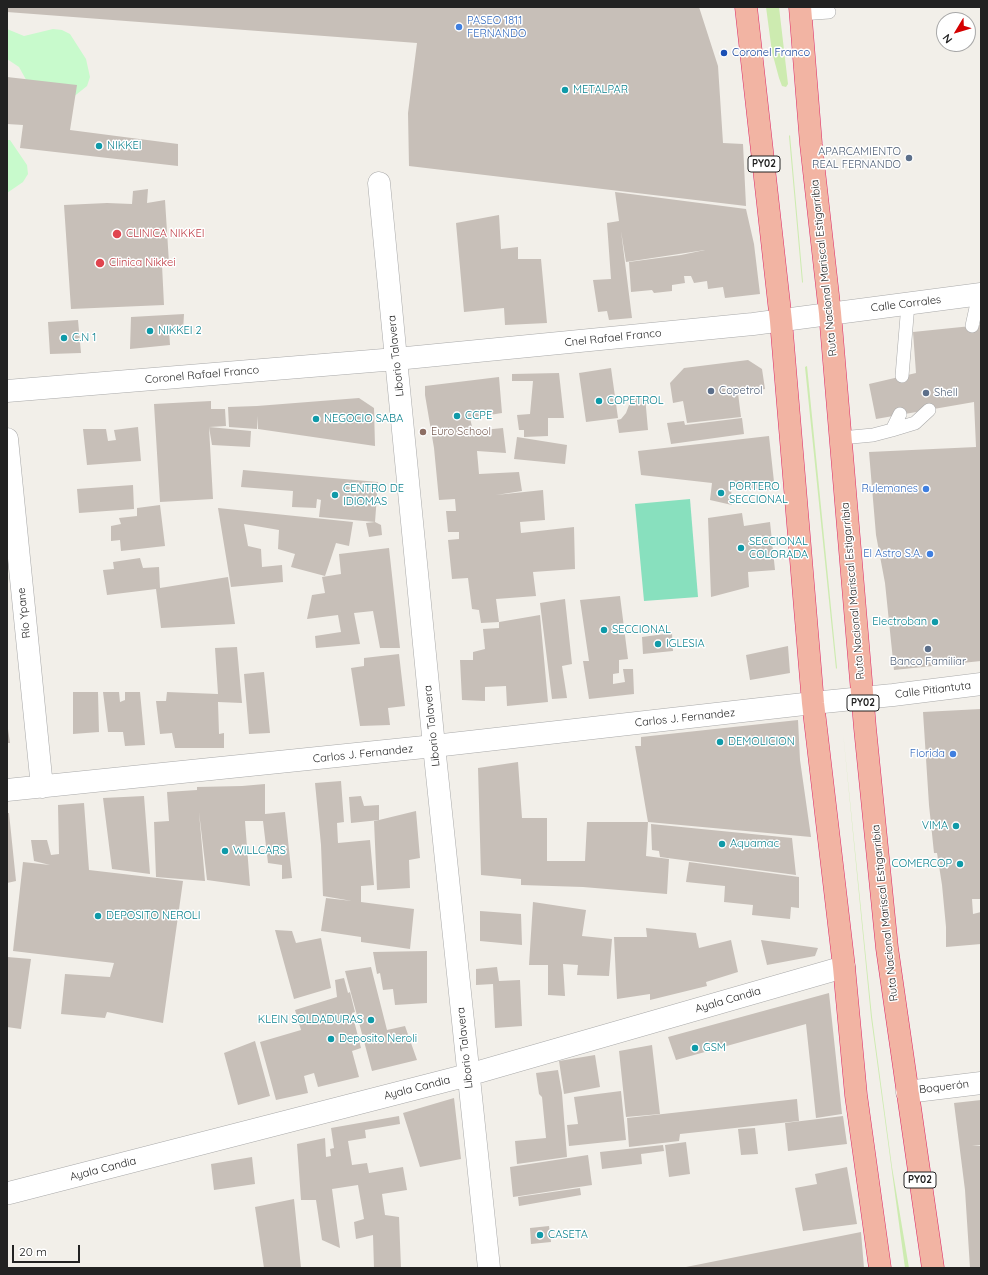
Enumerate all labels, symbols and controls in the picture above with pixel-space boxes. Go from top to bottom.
north arrow [936,12,976,52]
place label: PASEO 1811 FERNANDO [467,14,526,40]
marker: PASEO 1811 FERNANDO [454,22,464,32]
text: N [939,31,955,46]
place label: Coronel Franco [732,46,810,60]
marker: Coronel Franco [719,48,729,58]
place label: METALPAR [573,83,628,97]
marker: METALPAR [560,85,570,95]
place label: NIKKEI [107,139,142,153]
marker: NIKKEI [94,141,104,151]
place label: APARCAMIENTO REAL FERNANDO [812,145,901,171]
marker: APARCAMIENTO REAL FERNANDO [904,153,914,163]
road number: PY02 [748,156,780,172]
street label: Ruta Nacional Mariscal Estigarribia [808,179,840,357]
place label: CLINICA NIKKEI [126,227,204,241]
marker: CLINICA NIKKEI [111,228,123,240]
place label: Clinica Nikkei [109,256,176,270]
marker: Clinica Nikkei [94,257,106,269]
street label: Calle Corrales [870,293,942,315]
street label: Liborio Talavera [385,315,407,397]
place label: NIKKEI 2 [158,324,202,338]
marker: NIKKEI 2 [145,326,155,336]
street label: Cnel Rafael Franco [564,326,662,350]
place label: C.N 1 [72,331,96,345]
marker: C.N 1 [59,333,69,343]
street label: Coronel Rafael Franco [144,363,260,387]
place label: Copetrol [719,384,763,398]
marker: Copetrol [706,386,716,396]
place label: Shell [934,386,958,400]
marker: Shell [921,388,931,398]
place label: COPETROL [607,394,664,408]
marker: COPETROL [594,396,604,406]
place label: CCPE [465,409,492,423]
marker: CCPE [452,411,462,421]
place label: NEGOCIO SABA [324,412,403,426]
marker: NEGOCIO SABA [311,414,321,424]
place label: Euro School [431,425,491,439]
marker: Euro School [418,427,428,437]
place label: PORTERO SECCIONAL [729,480,788,506]
place label: CENTRO DE IDIOMAS [343,482,404,508]
place label: Rulemanes [861,482,918,496]
marker: Rulemanes [921,484,931,494]
marker: PORTERO SECCIONAL [716,488,726,498]
marker: CENTRO DE IDIOMAS [330,490,340,500]
street label: Ruta Nacional Mariscal Estigarribia [839,502,867,680]
place label: SECCIONAL COLORADA [749,535,808,561]
marker: SECCIONAL COLORADA [736,543,746,553]
place label: El Astro S.A. [863,547,922,561]
marker: El Astro S.A. [925,549,935,559]
street label: Río Ypane [15,587,33,639]
place label: Electroban [872,615,927,629]
marker: Electroban [930,617,940,627]
place label: SECCIONAL [612,623,671,637]
marker: SECCIONAL [599,625,609,635]
place label: IGLESIA [666,637,705,651]
marker: IGLESIA [653,639,663,649]
marker: Banco Familiar [923,644,933,654]
place label: Banco Familiar [890,655,966,669]
street label: Calle Pitiantuta [894,679,972,701]
street label: Liborio Talavera [421,685,443,767]
road number: PY02 [847,695,879,711]
street label: Carlos J. Fernandez [634,706,736,730]
place label: DEMOLICION [728,735,795,749]
marker: DEMOLICION [715,737,725,747]
street label: Carlos J. Fernandez [312,742,414,766]
place label: Florida [910,747,945,761]
marker: Florida [948,749,958,759]
place label: VIMA [922,819,948,833]
marker: VIMA [951,821,961,831]
street label: Ruta Nacional Mariscal Estigarribia [869,824,901,1002]
place label: Aquamac [730,837,779,851]
marker: Aquamac [717,839,727,849]
place label: WILLCARS [233,844,286,858]
marker: WILLCARS [220,846,230,856]
place label: COMERCOP [892,857,952,871]
marker: COMERCOP [955,859,965,869]
place label: DEPOSITO NEROLI [106,909,200,923]
marker: DEPOSITO NEROLI [93,911,103,921]
street label: Ayala Candia [694,984,762,1016]
street label: Liborio Talavera [454,1007,476,1089]
place label: KLEIN SOLDADURAS [258,1013,363,1027]
marker: KLEIN SOLDADURAS [366,1015,376,1025]
place label: Deposito Neroli [339,1032,417,1046]
marker: Deposito Neroli [326,1034,336,1044]
place label: GSM [703,1041,726,1055]
marker: GSM [690,1043,700,1053]
street label: Ayala Candia [382,1073,452,1103]
street label: Boquerón [918,1077,970,1097]
street label: Ayala Candia [68,1154,138,1184]
road number: PY02 [904,1172,936,1188]
place label: CASETA [548,1228,588,1242]
marker: CASETA [535,1230,545,1240]
scale bar [14,1237,82,1263]
text: 20 m [19,1244,47,1259]

